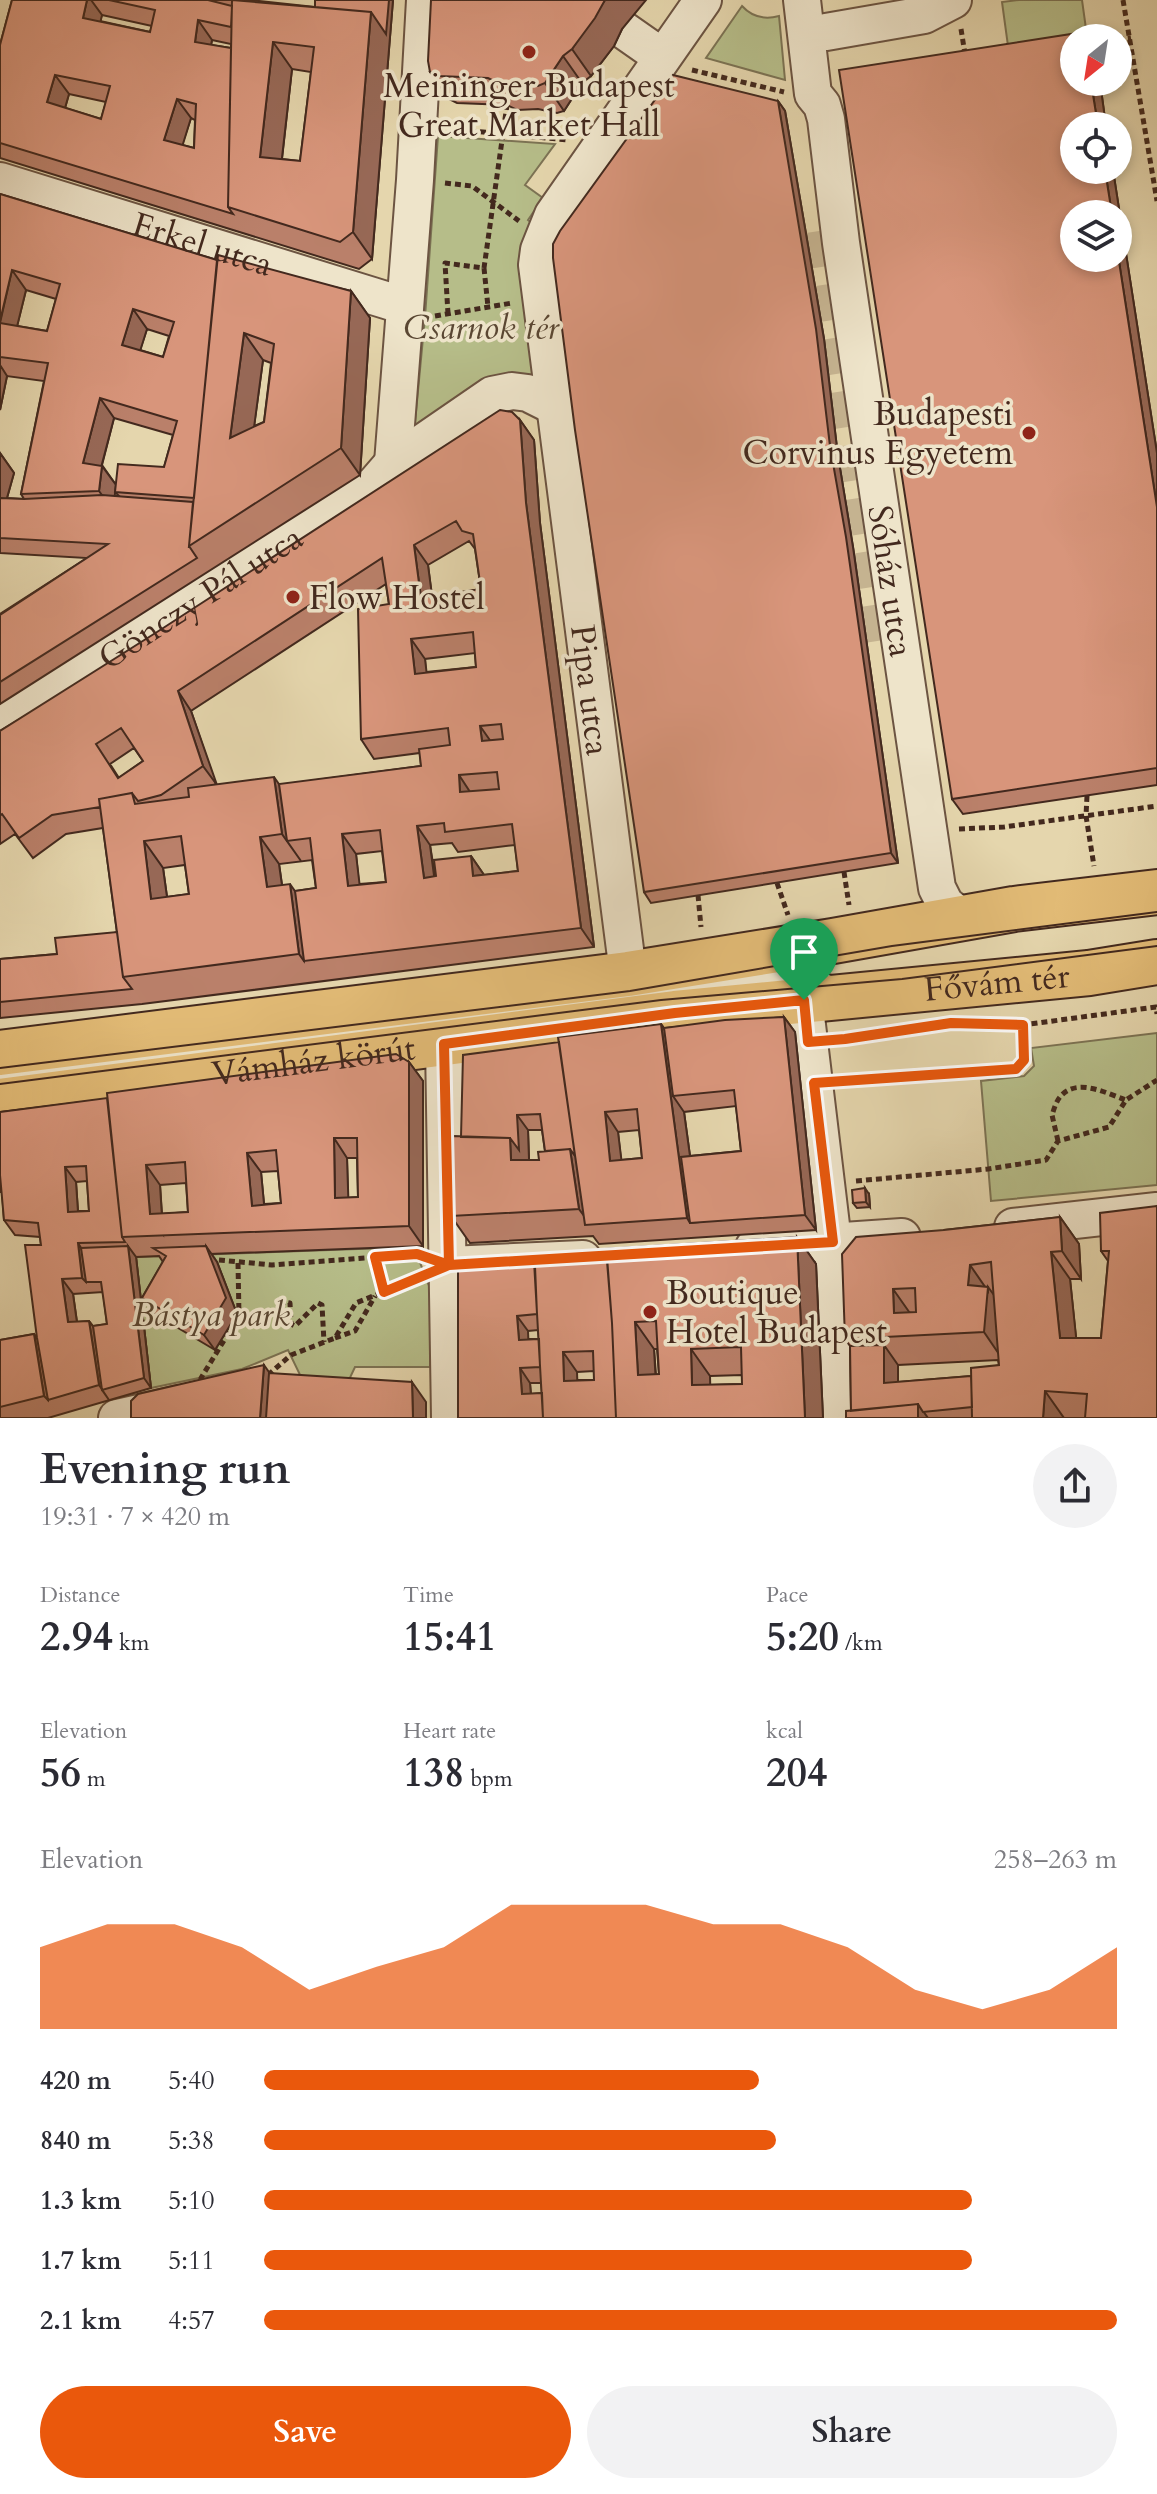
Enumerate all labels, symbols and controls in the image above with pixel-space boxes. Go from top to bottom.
north arrow [1060,24,1132,96]
map controls [1060,24,1132,272]
marker: Meininger Budapest Great Market Hall [520,43,538,61]
place label: Meininger Budapest Great Market Hall [383,63,675,148]
button: locate [1060,112,1132,184]
button: layers [1060,200,1132,272]
street label: Erkel utca [126,201,278,288]
park label: Csarnok tér [403,305,560,351]
place label: Budapesti Corvinus Egyetem [743,391,1013,476]
marker: Budapesti Corvinus Egyetem [1020,424,1038,442]
street label: Sóház utca [856,502,924,660]
street label: Gönczy Pál utca [89,515,312,681]
place label: Flow Hostel [309,575,485,621]
marker: Flow Hostel [284,588,302,606]
street label: Pipa utca [559,622,621,758]
pin [770,918,838,1000]
icon: arrive [782,930,826,974]
street label: Fővám tér [922,953,1072,1013]
street label: Vámház körút [209,1025,418,1097]
place label: Boutique Hotel Budapest [666,1270,887,1355]
park label: Bástya park [132,1292,290,1338]
marker: Boutique Hotel Budapest [641,1303,659,1321]
text: Evening run [40,1439,290,1499]
button: share [1033,1444,1117,1528]
text: 19:31 · 7 × 420 m [40,1499,230,1534]
text: Distance [40,1580,120,1610]
text: Time [403,1580,454,1610]
text: Pace [766,1580,809,1610]
text: 2.94 [40,1610,113,1665]
text: 15:41 [403,1610,497,1665]
text: 5:20 [766,1610,839,1665]
text: km [113,1628,149,1658]
text: /km [839,1628,883,1658]
text: Elevation [40,1716,127,1746]
text: Heart rate [403,1716,496,1746]
text: kcal [766,1716,803,1746]
text: 56 [40,1746,81,1801]
text: 138 [403,1746,464,1801]
text: 204 [766,1746,827,1801]
text: m [81,1764,106,1794]
text: bpm [464,1764,513,1794]
text: Elevation [40,1842,143,1877]
text: 258–263 m [994,1842,1117,1877]
text: 420 m [40,2063,111,2098]
text: 5:40 [168,2063,215,2098]
text: 840 m [40,2123,111,2158]
text: 5:38 [168,2123,215,2158]
text: 1.3 km [40,2183,121,2218]
text: 5:10 [168,2183,215,2218]
text: 1.7 km [40,2243,121,2278]
text: 5:11 [168,2243,215,2278]
text: 2.1 km [40,2303,121,2338]
text: 4:57 [168,2303,215,2338]
button: Save [40,2386,571,2478]
button: Share [587,2386,1117,2478]

